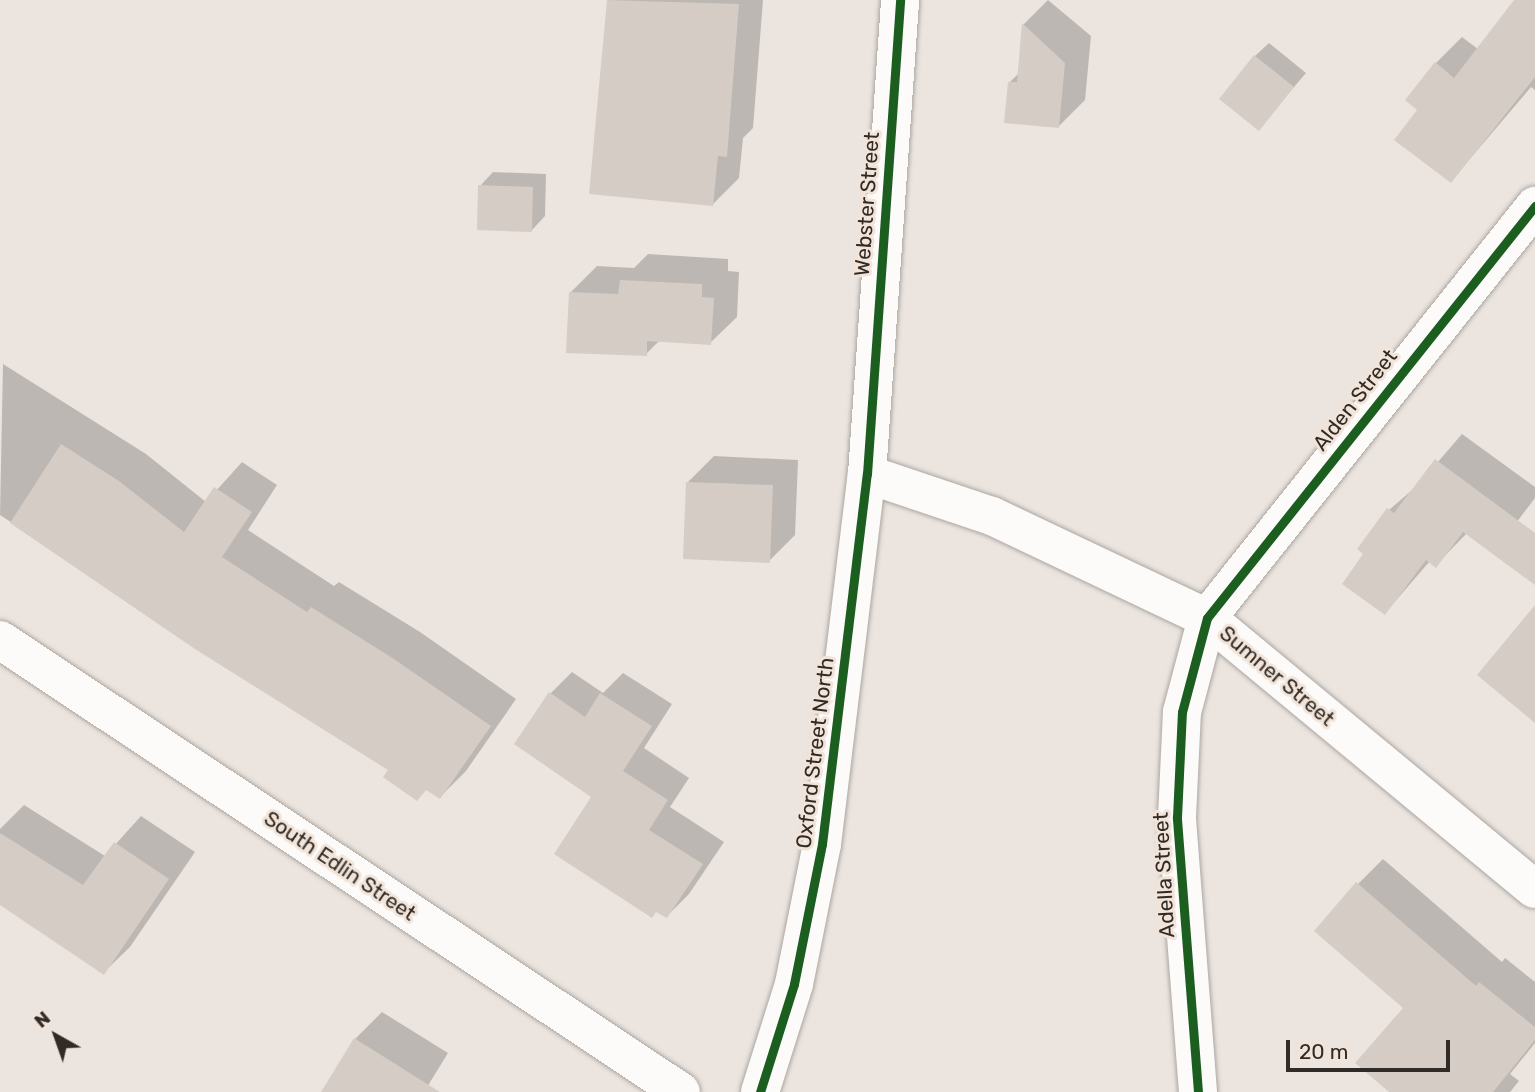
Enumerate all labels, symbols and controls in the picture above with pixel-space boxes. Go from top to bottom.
street label: Webster Street [849,131,885,277]
street label: Alden Street [1308,344,1402,456]
street label: Sumner Street [1214,620,1340,732]
street label: Oxford Street North [791,656,839,850]
street label: South Edlin Street [259,806,421,926]
street label: Adella Street [1148,812,1180,938]
north arrow [21,1001,91,1071]
text: N [30,1006,55,1033]
scale bar [1290,1026,1454,1070]
text: 20 m [1299,1039,1348,1064]

